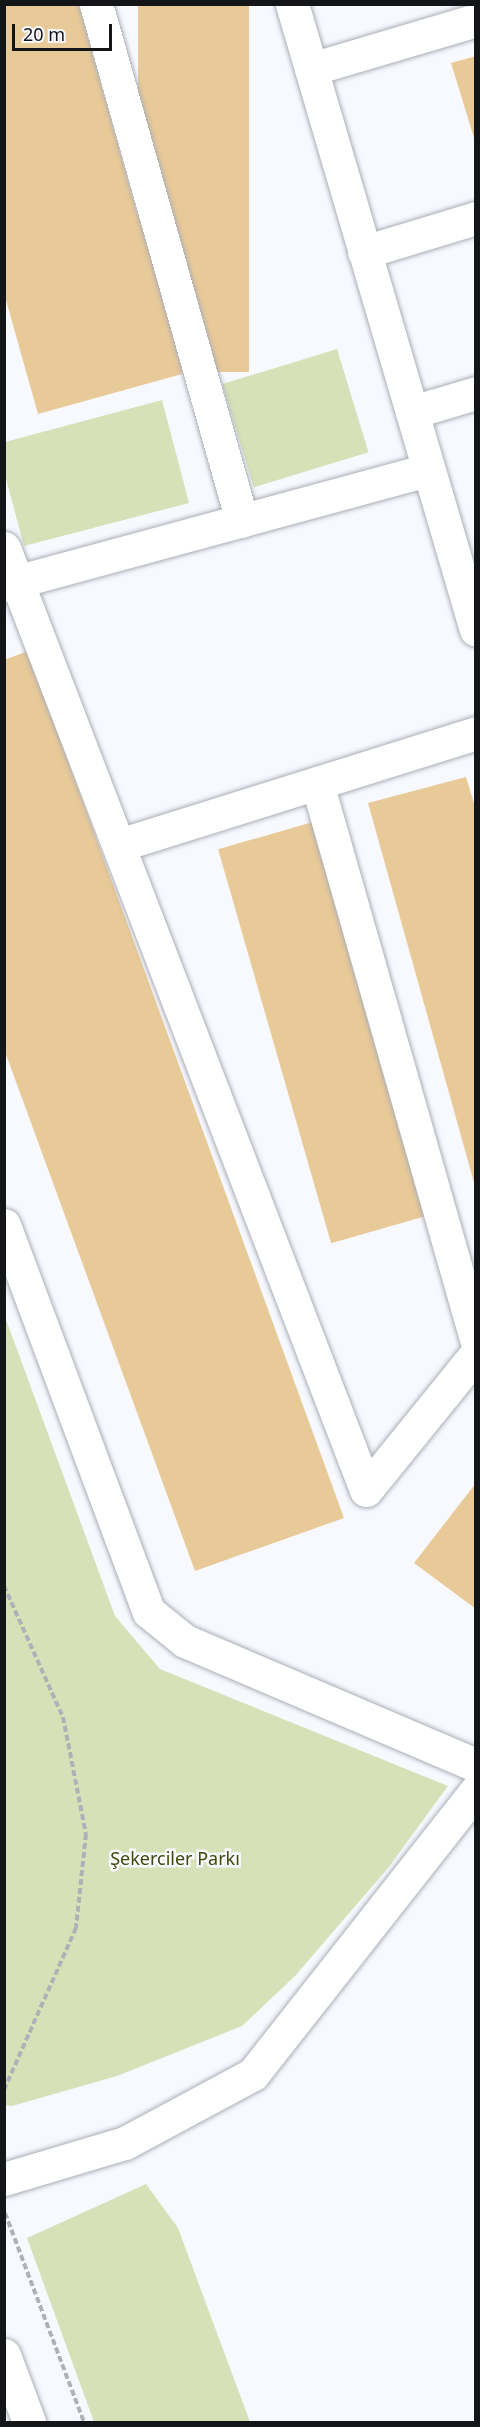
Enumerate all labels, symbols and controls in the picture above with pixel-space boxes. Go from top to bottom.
scale bar [15,12,116,50]
text: 20 m [23,22,65,46]
park label: Şekerciler Parkı [110,1847,240,1869]

